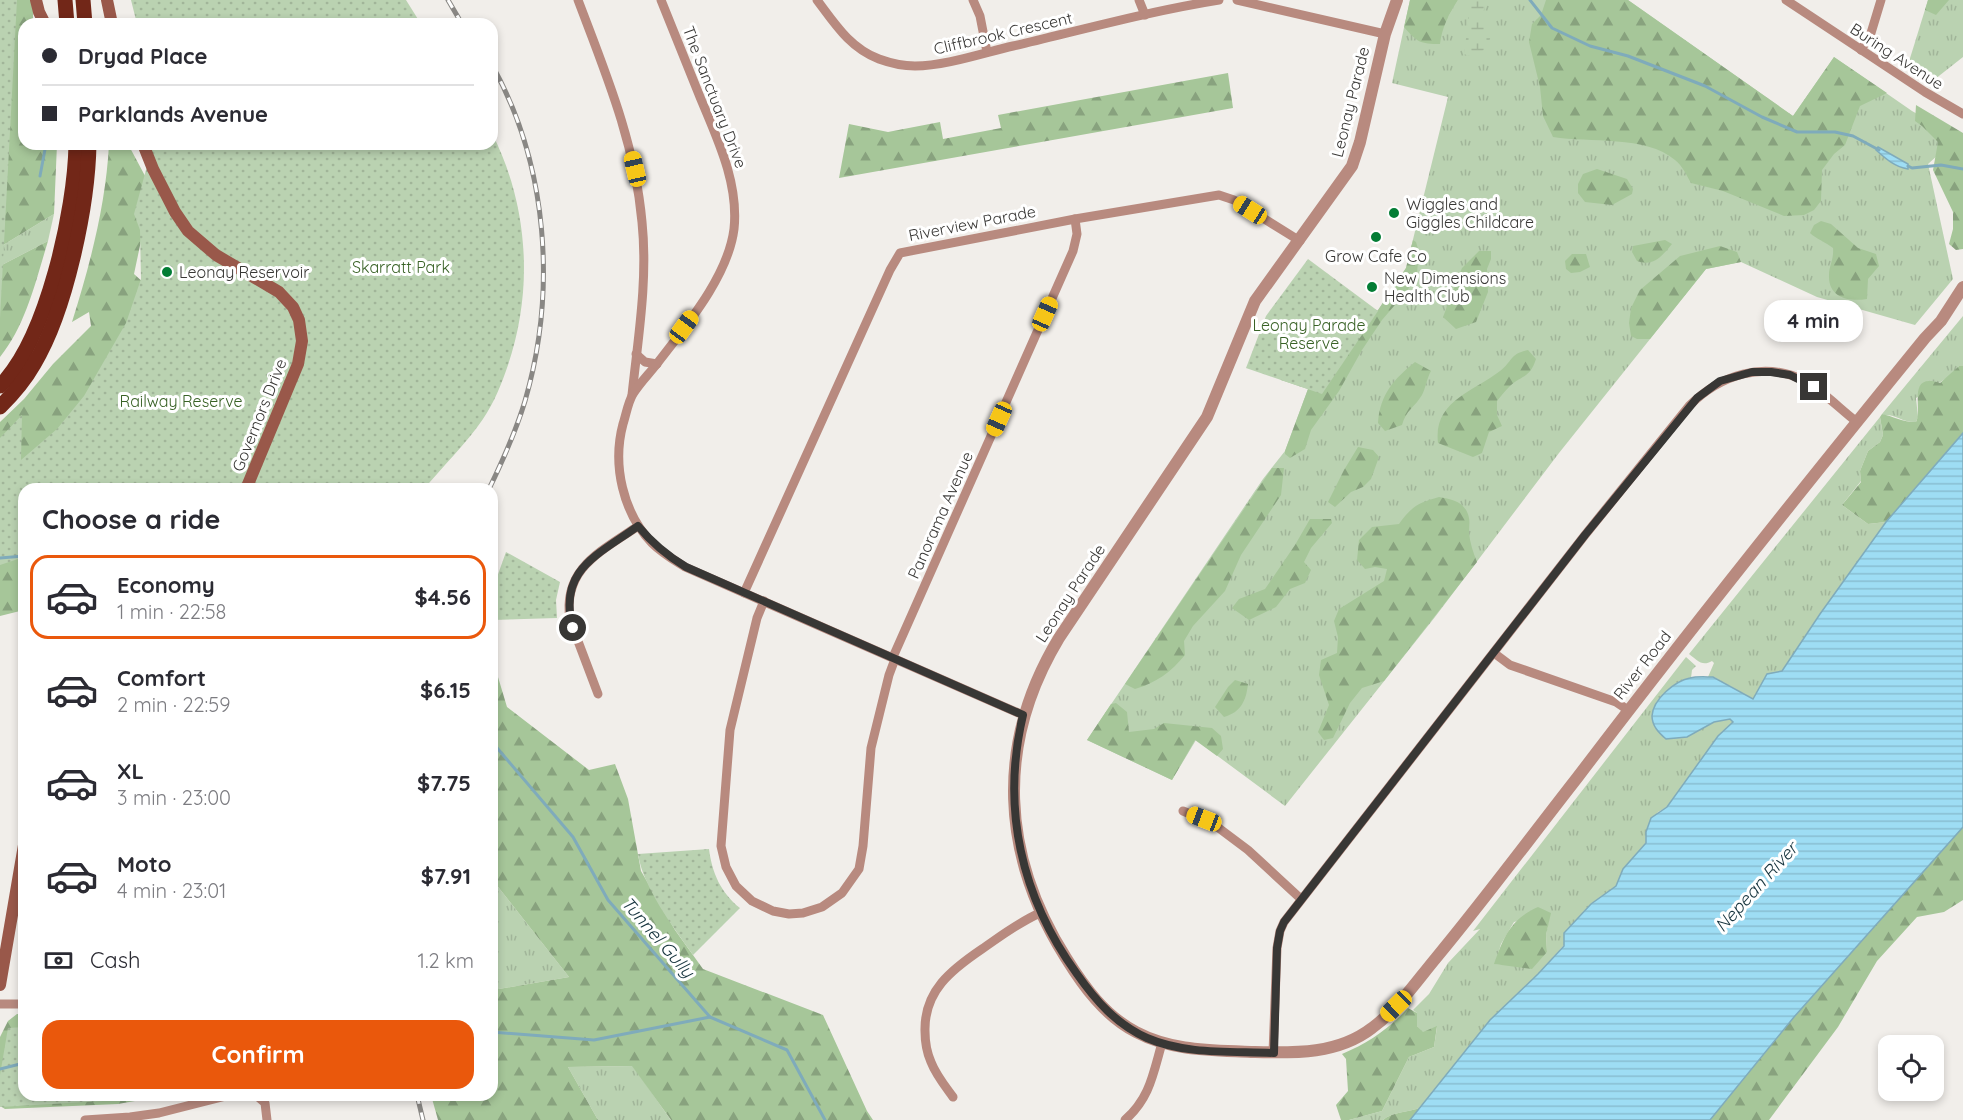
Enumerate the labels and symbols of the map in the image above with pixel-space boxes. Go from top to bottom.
street label: Cliffbrook Crescent [932,7,1074,59]
street label: Buring Avenue [1847,18,1947,94]
street label: The Sanctuary Drive [679,23,751,171]
street label: Leonay Parade [1327,45,1373,159]
car [622,149,648,189]
car [1230,193,1270,227]
place label: Wiggles and Giggles Childcare [1406,194,1534,232]
street label: Riverview Parade [907,201,1037,245]
marker: Wiggles and Giggles Childcare [1387,206,1401,220]
marker: Grow Cafe Co [1369,230,1383,244]
place label: Grow Cafe Co [1325,246,1427,266]
park label: Skarratt Park [352,257,450,277]
place label: Leonay Reservoir [179,262,309,282]
marker: Leonay Reservoir [160,265,174,279]
place label: New Dimensions Health Club [1384,268,1506,306]
marker: New Dimensions Health Club [1365,280,1379,294]
car [1029,294,1061,334]
callout: 4 min [1764,300,1864,342]
car [666,307,702,347]
park label: Leonay Parade Reserve [1252,315,1366,353]
street label: Governors Drive [227,356,291,474]
route end [1800,373,1827,400]
park label: Railway Reserve [119,391,243,411]
car [983,399,1015,439]
street label: Panorama Avenue [903,448,977,582]
street label: Leonay Parade [1031,540,1109,646]
route start [559,614,586,641]
street label: River Road [1609,627,1675,703]
car [1184,804,1224,834]
water label: Nepean River [1710,836,1804,937]
water label: Tunnel Gully [617,892,701,984]
car [1377,987,1415,1025]

